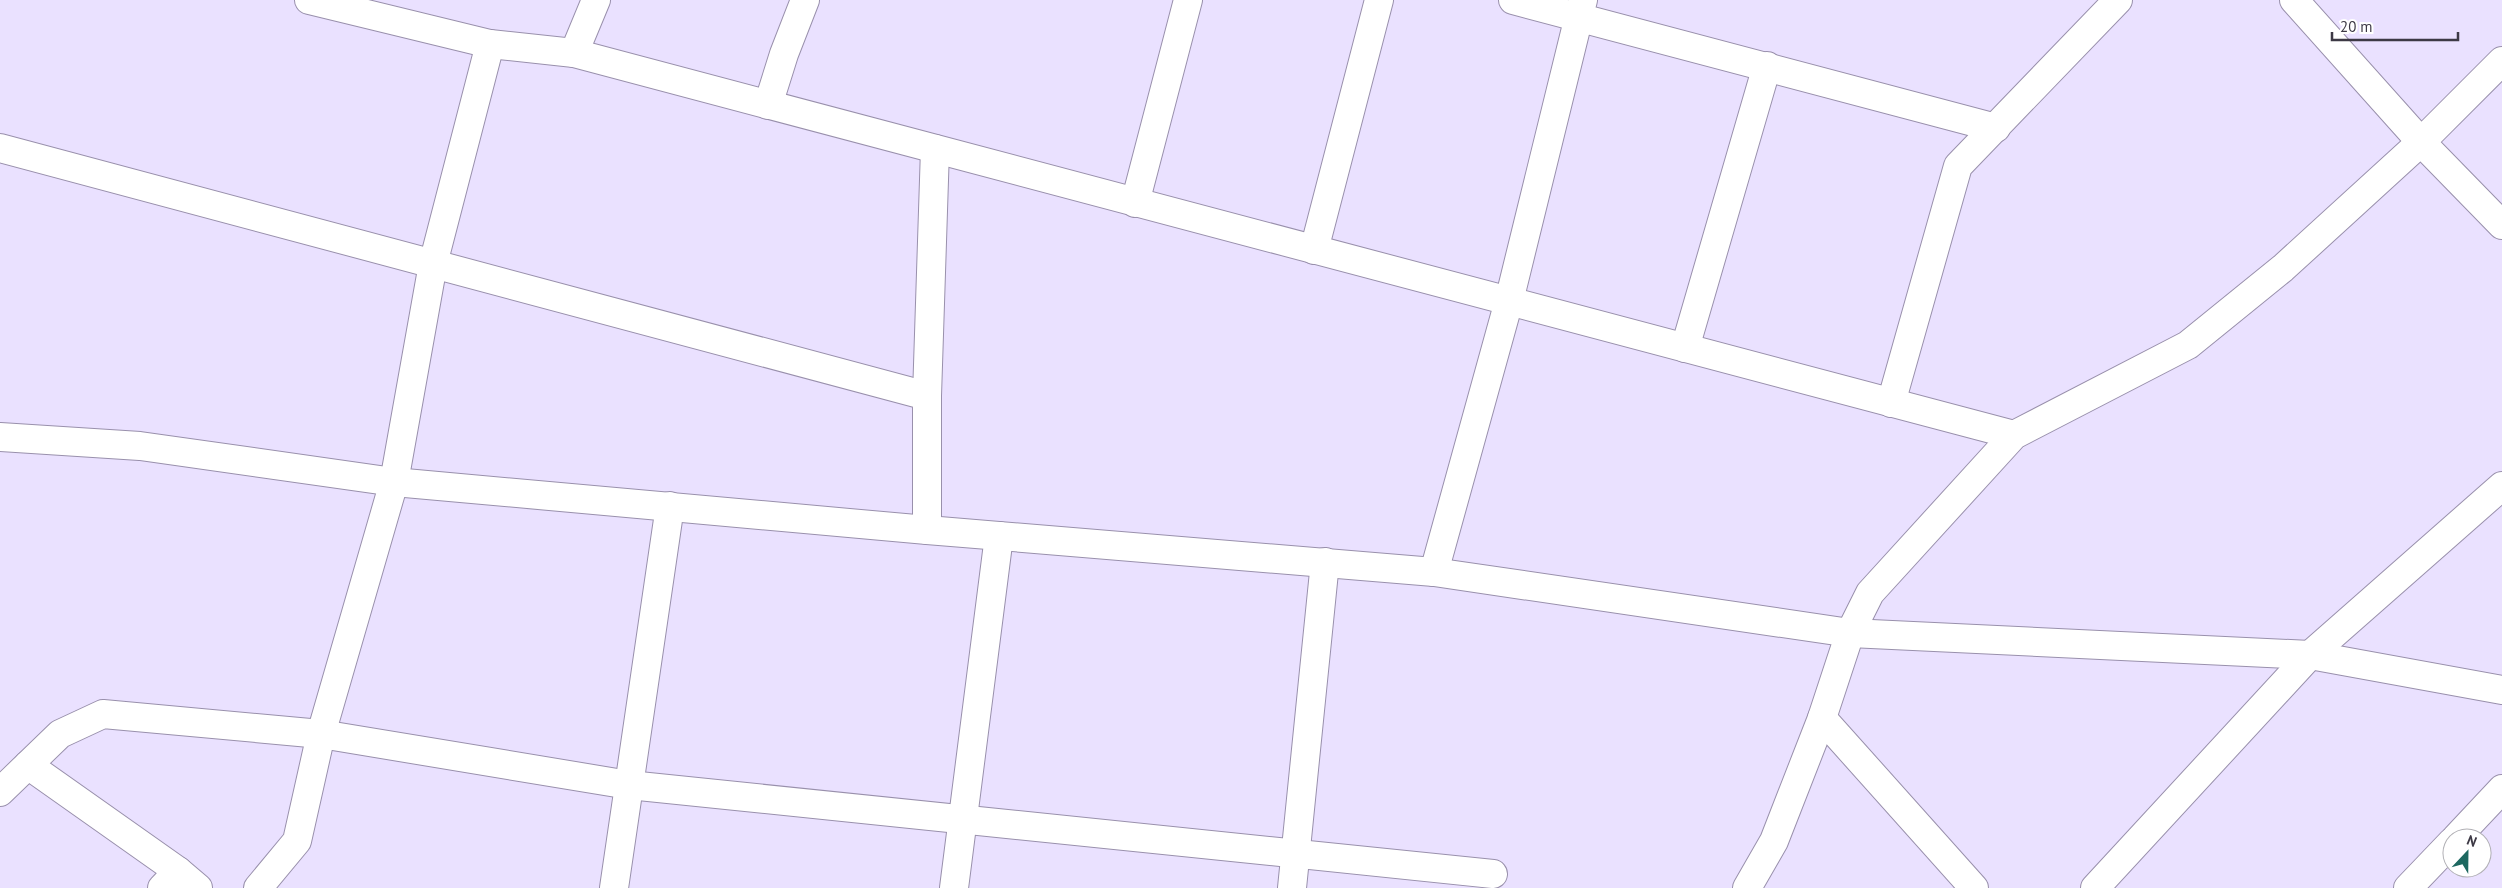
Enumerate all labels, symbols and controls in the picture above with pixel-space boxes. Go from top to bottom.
scale bar [2332,10,2458,42]
text: 20 m [2340,17,2373,36]
north arrow [2442,828,2492,878]
text: N [2464,831,2480,851]

